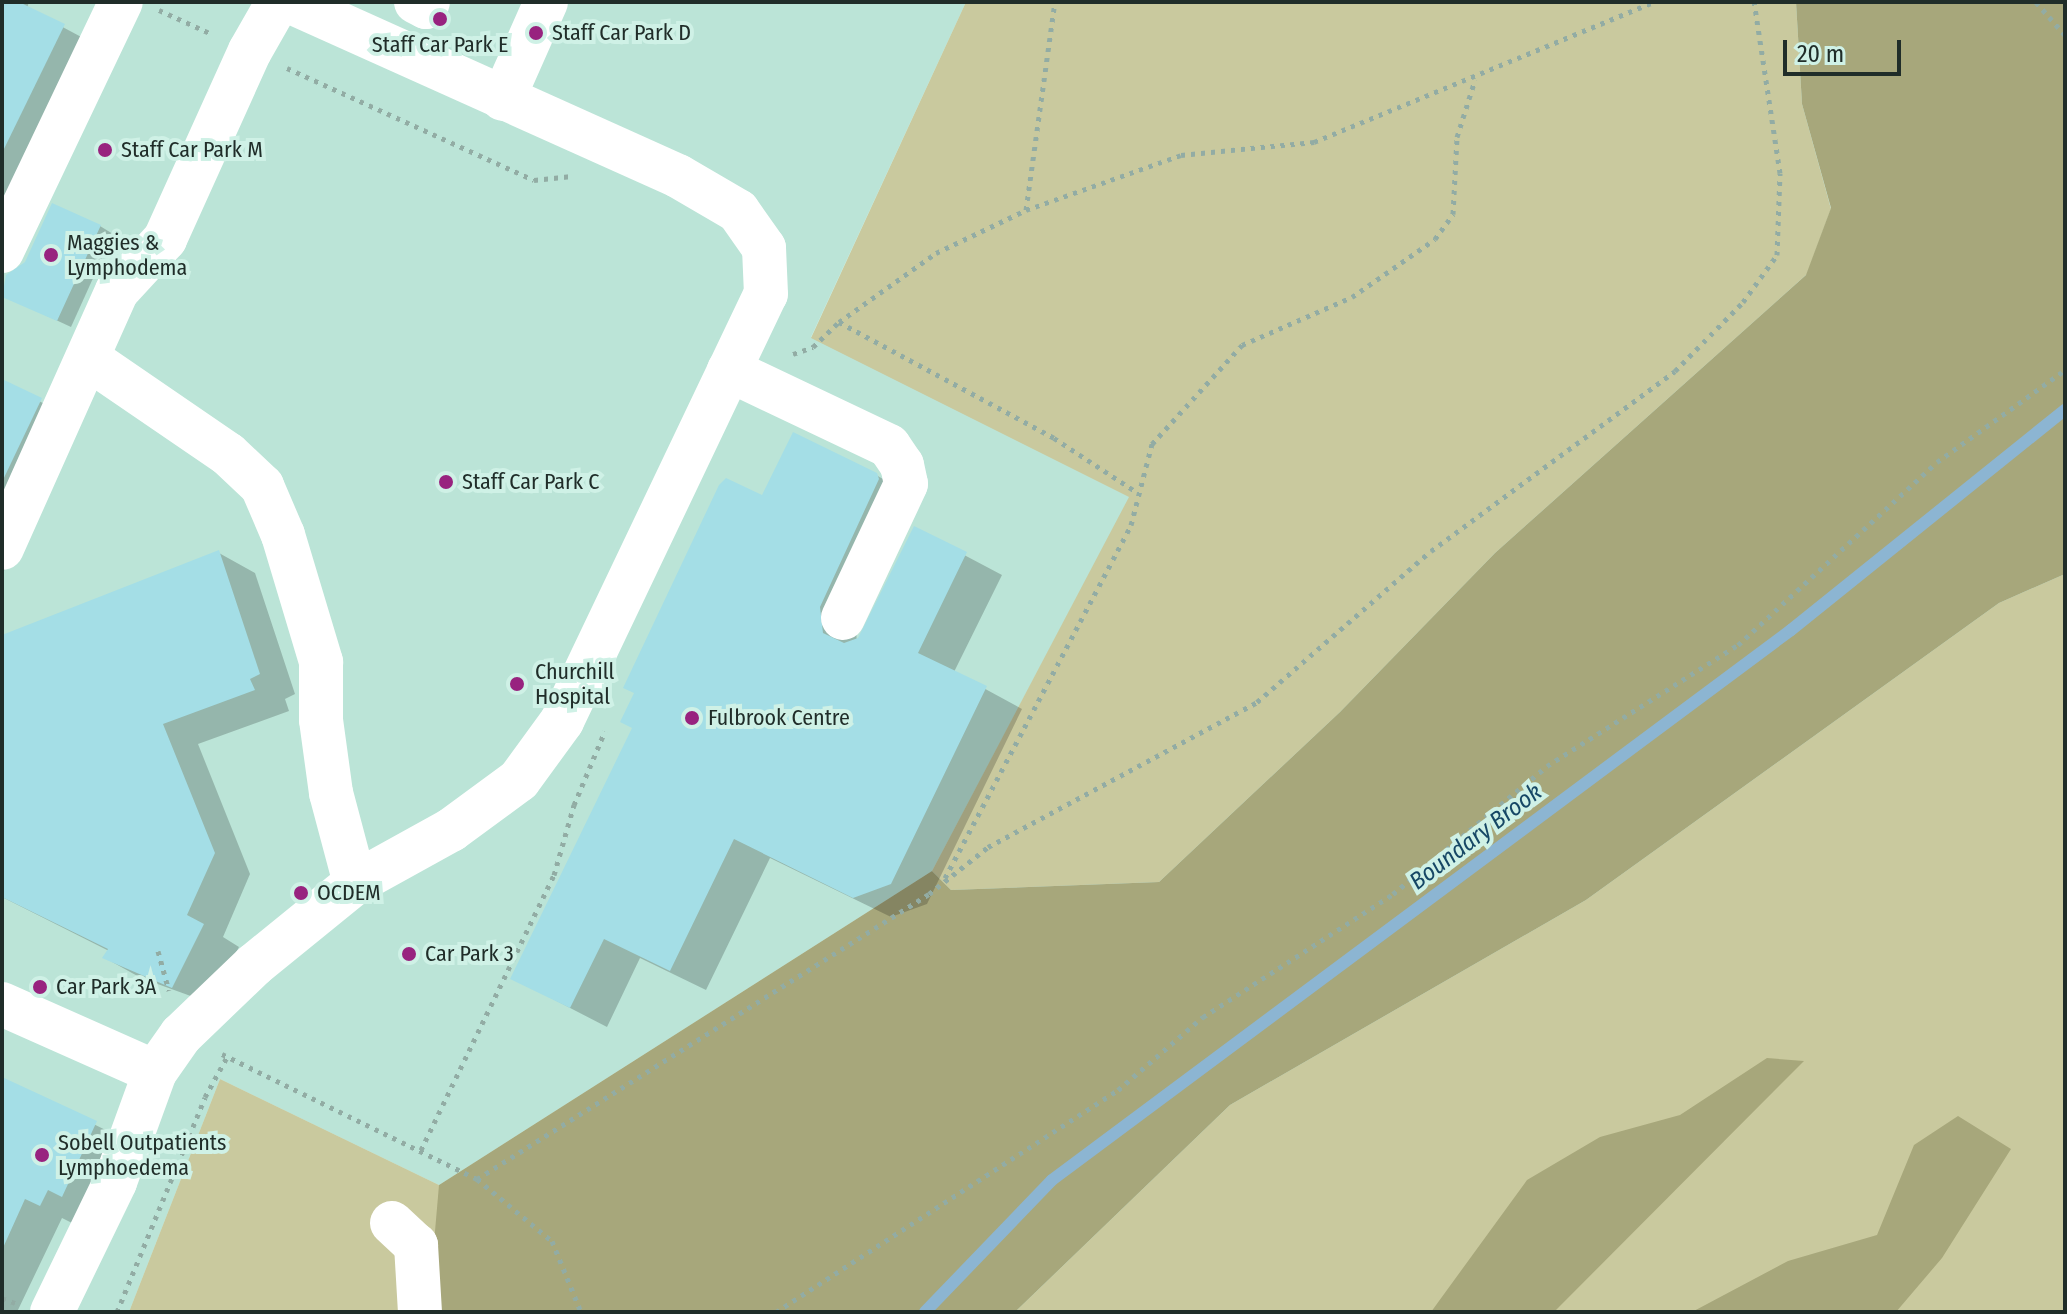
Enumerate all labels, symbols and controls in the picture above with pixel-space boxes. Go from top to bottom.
marker: Staff Car Park E [431,10,449,28]
place label: Staff Car Park D [552,20,691,46]
marker: Staff Car Park D [527,24,545,42]
scale bar [1787,24,1905,74]
place label: Staff Car Park E [372,32,508,58]
text: 20 m [1797,40,1844,68]
place label: Staff Car Park M [121,137,263,163]
marker: Staff Car Park M [96,141,114,159]
place label: Maggies & Lymphodema [67,229,187,280]
marker: Maggies & Lymphodema [42,246,60,264]
place label: Staff Car Park C [462,469,599,495]
marker: Staff Car Park C [437,473,455,491]
place label: Churchill Hospital [535,658,614,710]
marker: Churchill Hospital [506,673,528,695]
place label: Fulbrook Centre [708,705,850,731]
marker: Fulbrook Centre [683,709,701,727]
water label: Boundary Brook [1404,778,1548,896]
place label: OCDEM [317,880,381,906]
marker: OCDEM [292,884,310,902]
place label: Car Park 3 [425,941,514,967]
marker: Car Park 3 [400,945,418,963]
place label: Car Park 3A [56,974,156,1000]
marker: Car Park 3A [31,978,49,996]
place label: Sobell Outpatients Lymphoedema [58,1129,226,1180]
marker: Sobell Outpatients Lymphoedema [33,1146,51,1164]

